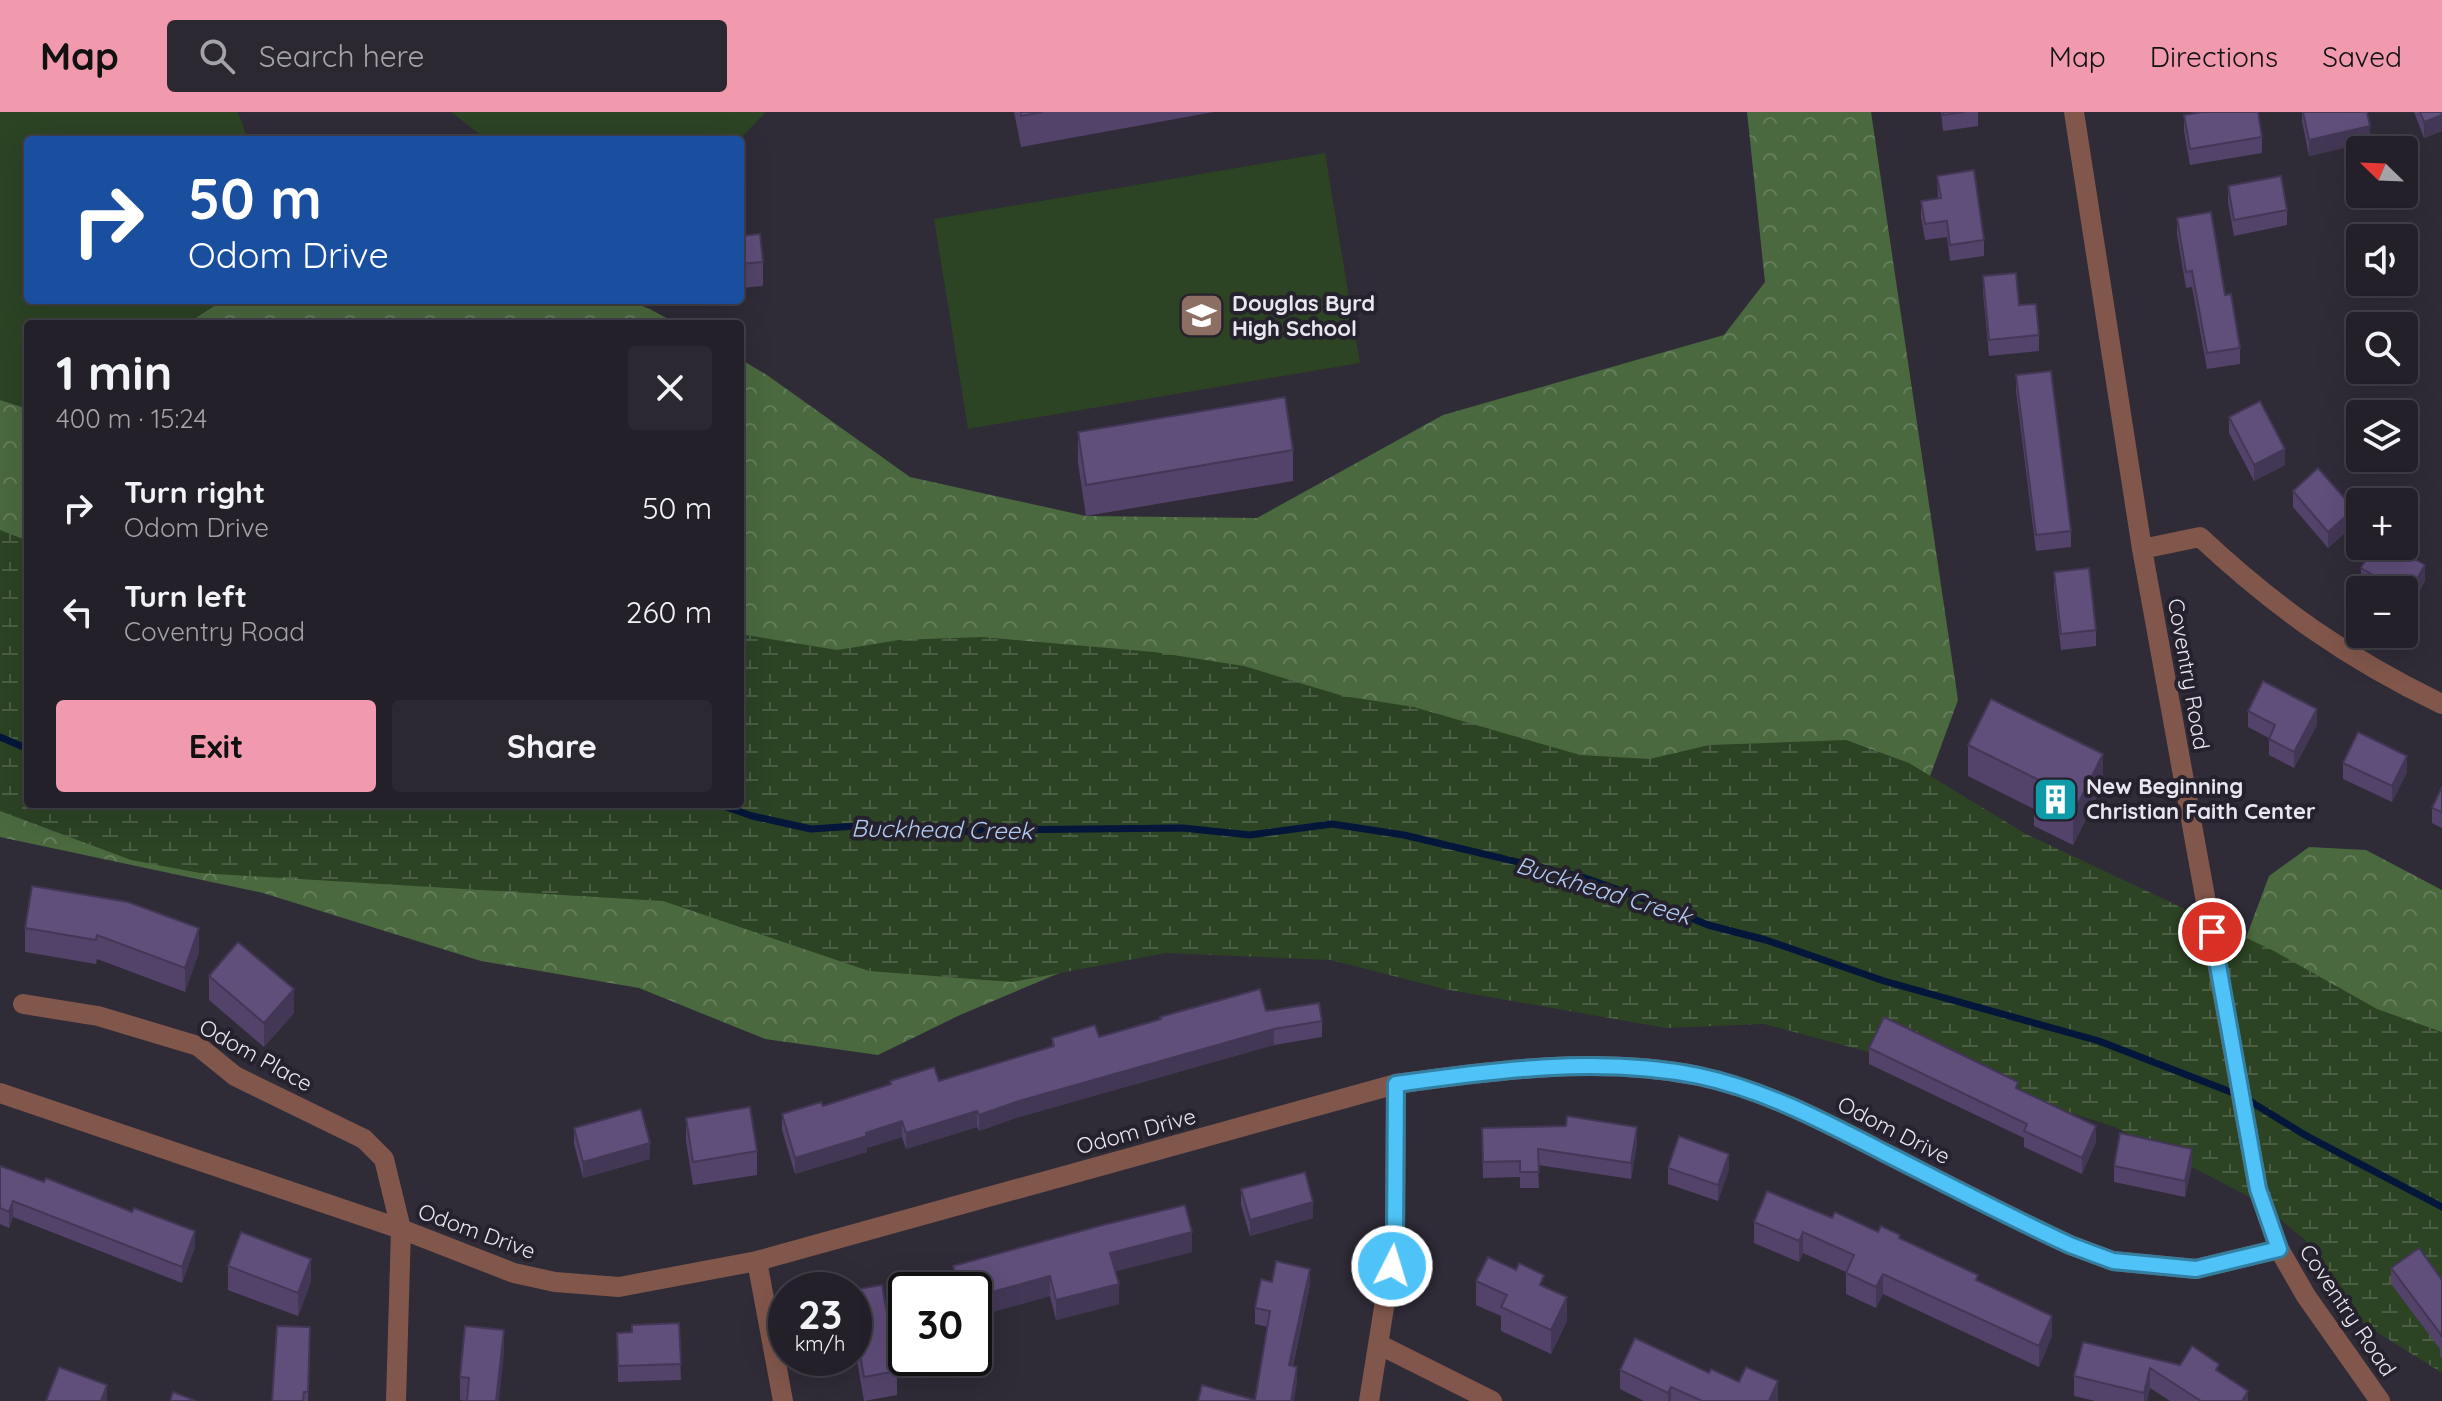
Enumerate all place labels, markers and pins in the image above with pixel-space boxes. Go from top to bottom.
place label: Douglas Byrd High School [1232,289,1375,342]
school or university icon: Douglas Byrd High School [1177,292,1225,340]
place label: New Beginning Christian Faith Center [2086,772,2316,825]
building icon: New Beginning Christian Faith Center [2031,775,2079,823]
pin [2178,898,2246,966]

